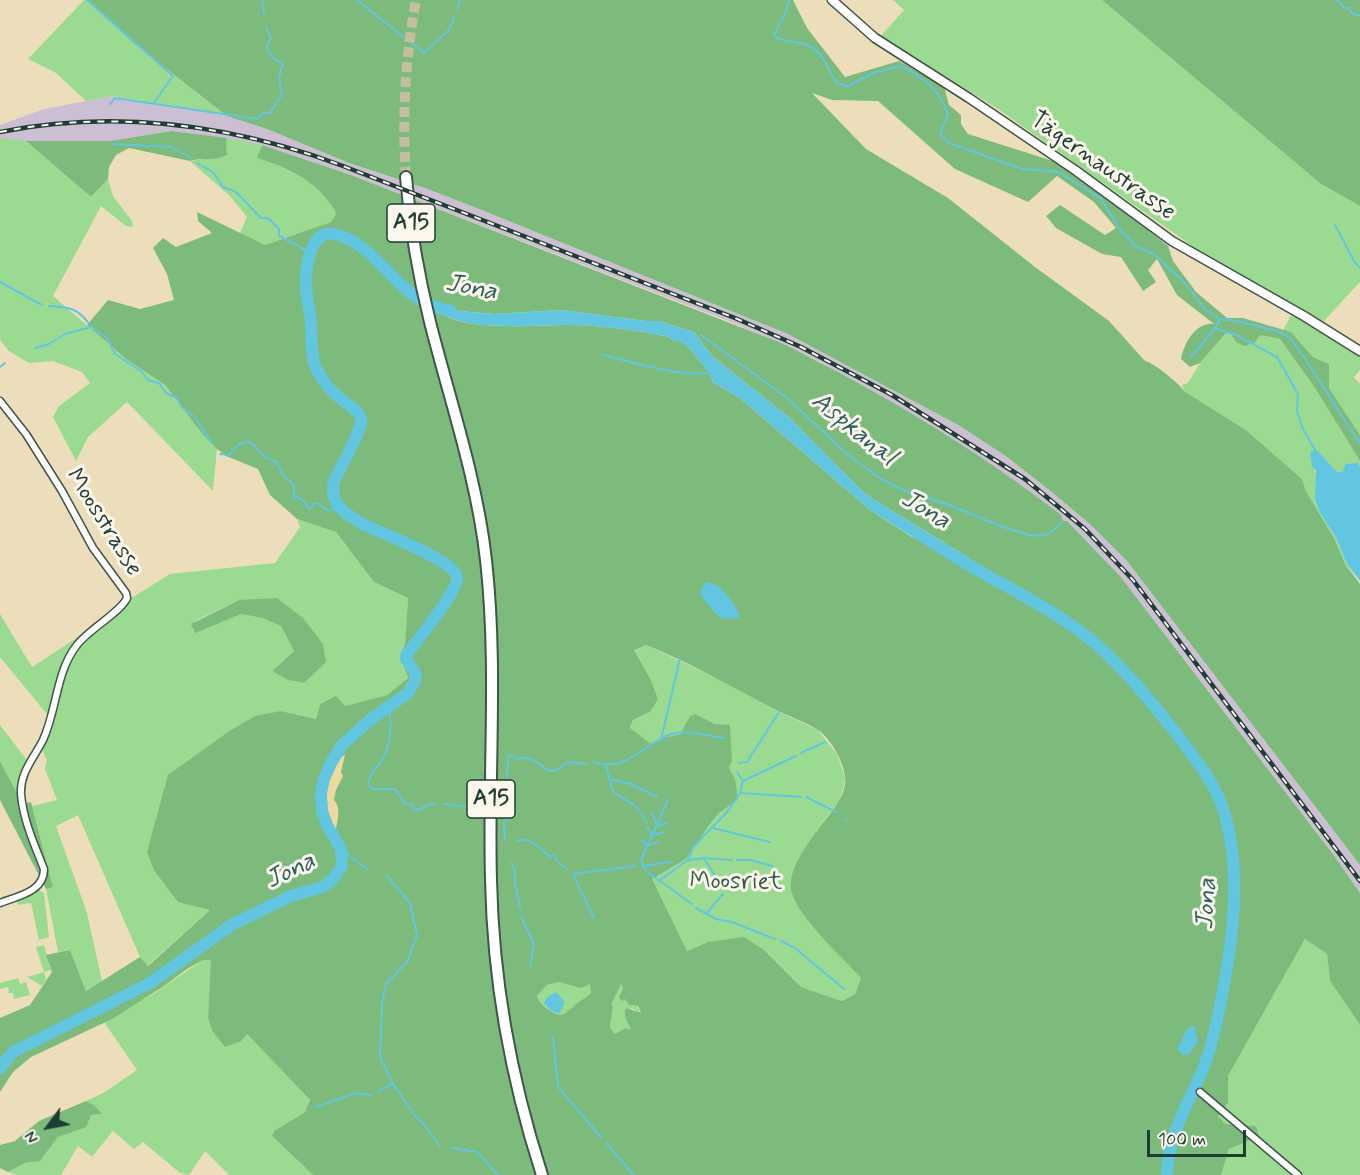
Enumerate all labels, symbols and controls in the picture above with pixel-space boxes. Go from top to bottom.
street label: Tägernaustrasse [1024,106,1180,228]
road number: A15 [387,204,435,242]
water label: Jona [443,269,499,309]
water label: Aspkanal [804,386,902,474]
street label: Moosstrasse [59,464,147,582]
water label: Jona [895,484,955,538]
road number: A15 [467,780,515,818]
water label: Jona [261,847,321,897]
park label: Moosriet [690,869,782,897]
water label: Jona [1191,877,1225,931]
north arrow [18,1097,78,1157]
scale bar [1150,1118,1249,1156]
text: N [21,1127,44,1147]
text: 100 m [1158,1128,1206,1152]

